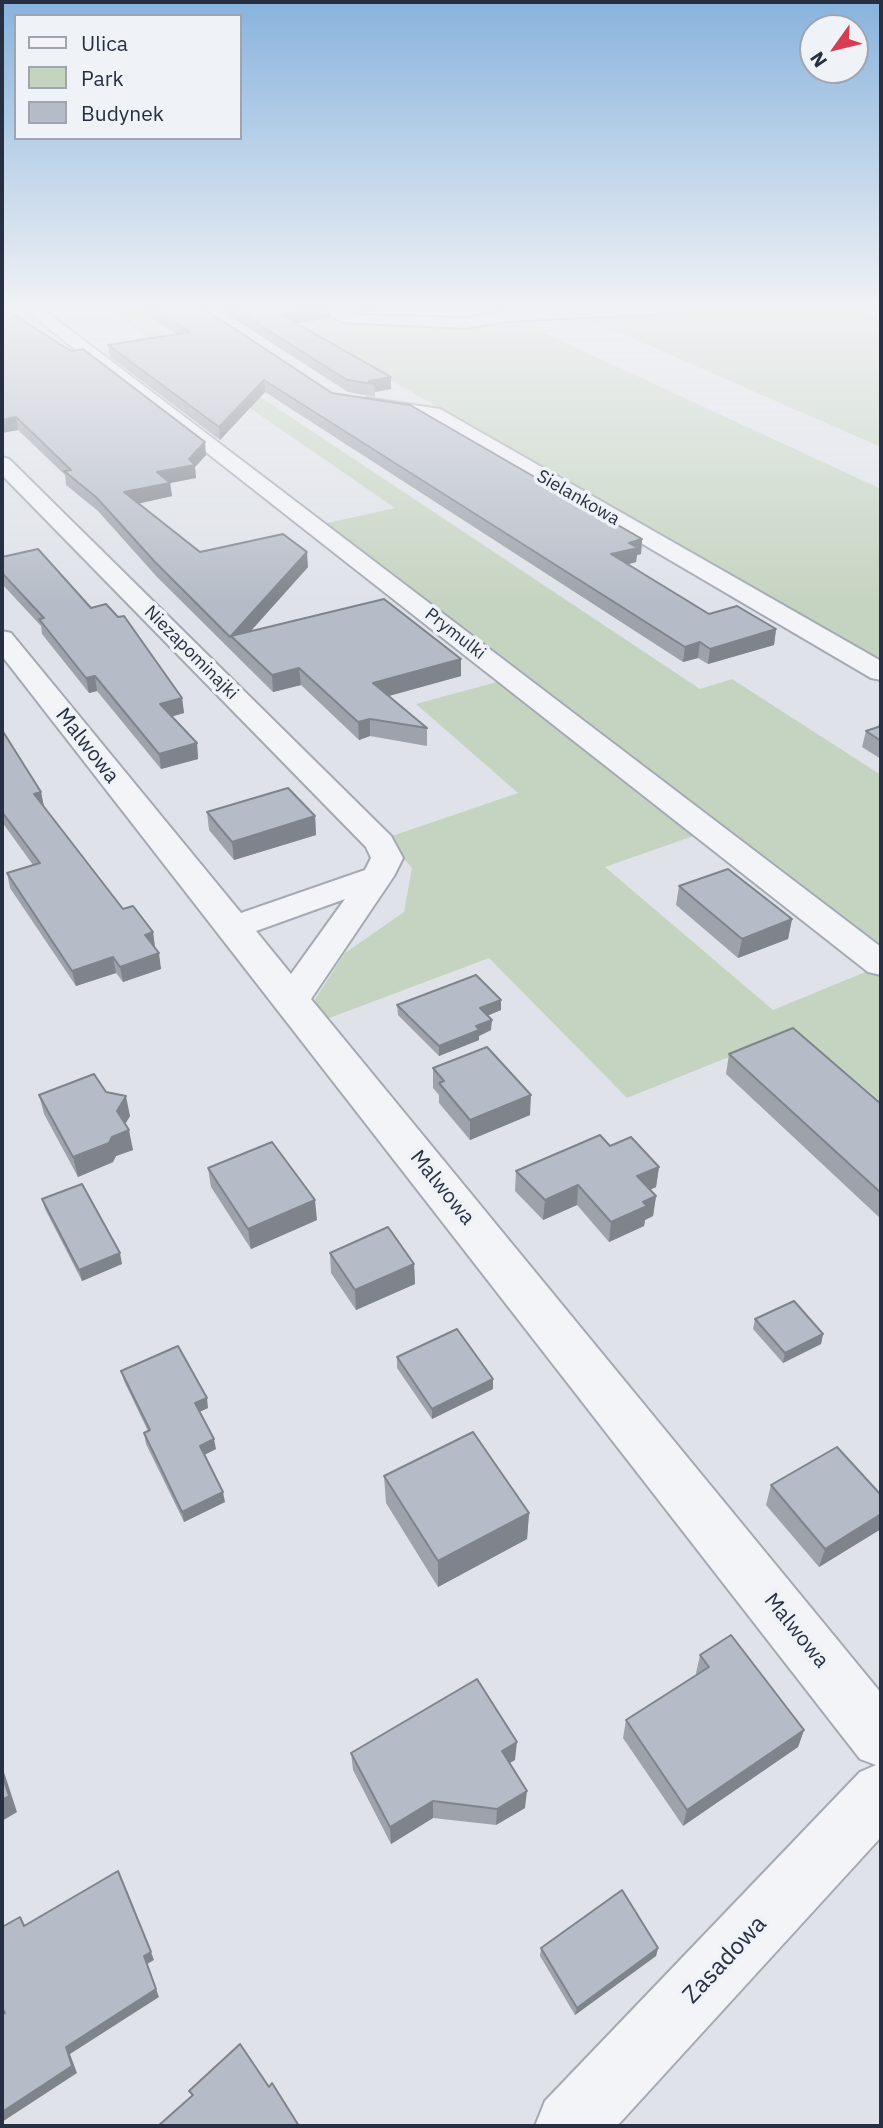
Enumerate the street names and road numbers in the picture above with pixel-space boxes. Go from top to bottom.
street label: Sielankowa [533,466,623,530]
street label: Niezapominajki [140,602,242,704]
street label: Prymulki [420,604,490,664]
street label: Malwowa [50,703,124,789]
street label: Malwowa [404,1146,480,1230]
street label: Malwowa [758,1589,834,1673]
street label: Zasadowa [677,1910,773,2010]

